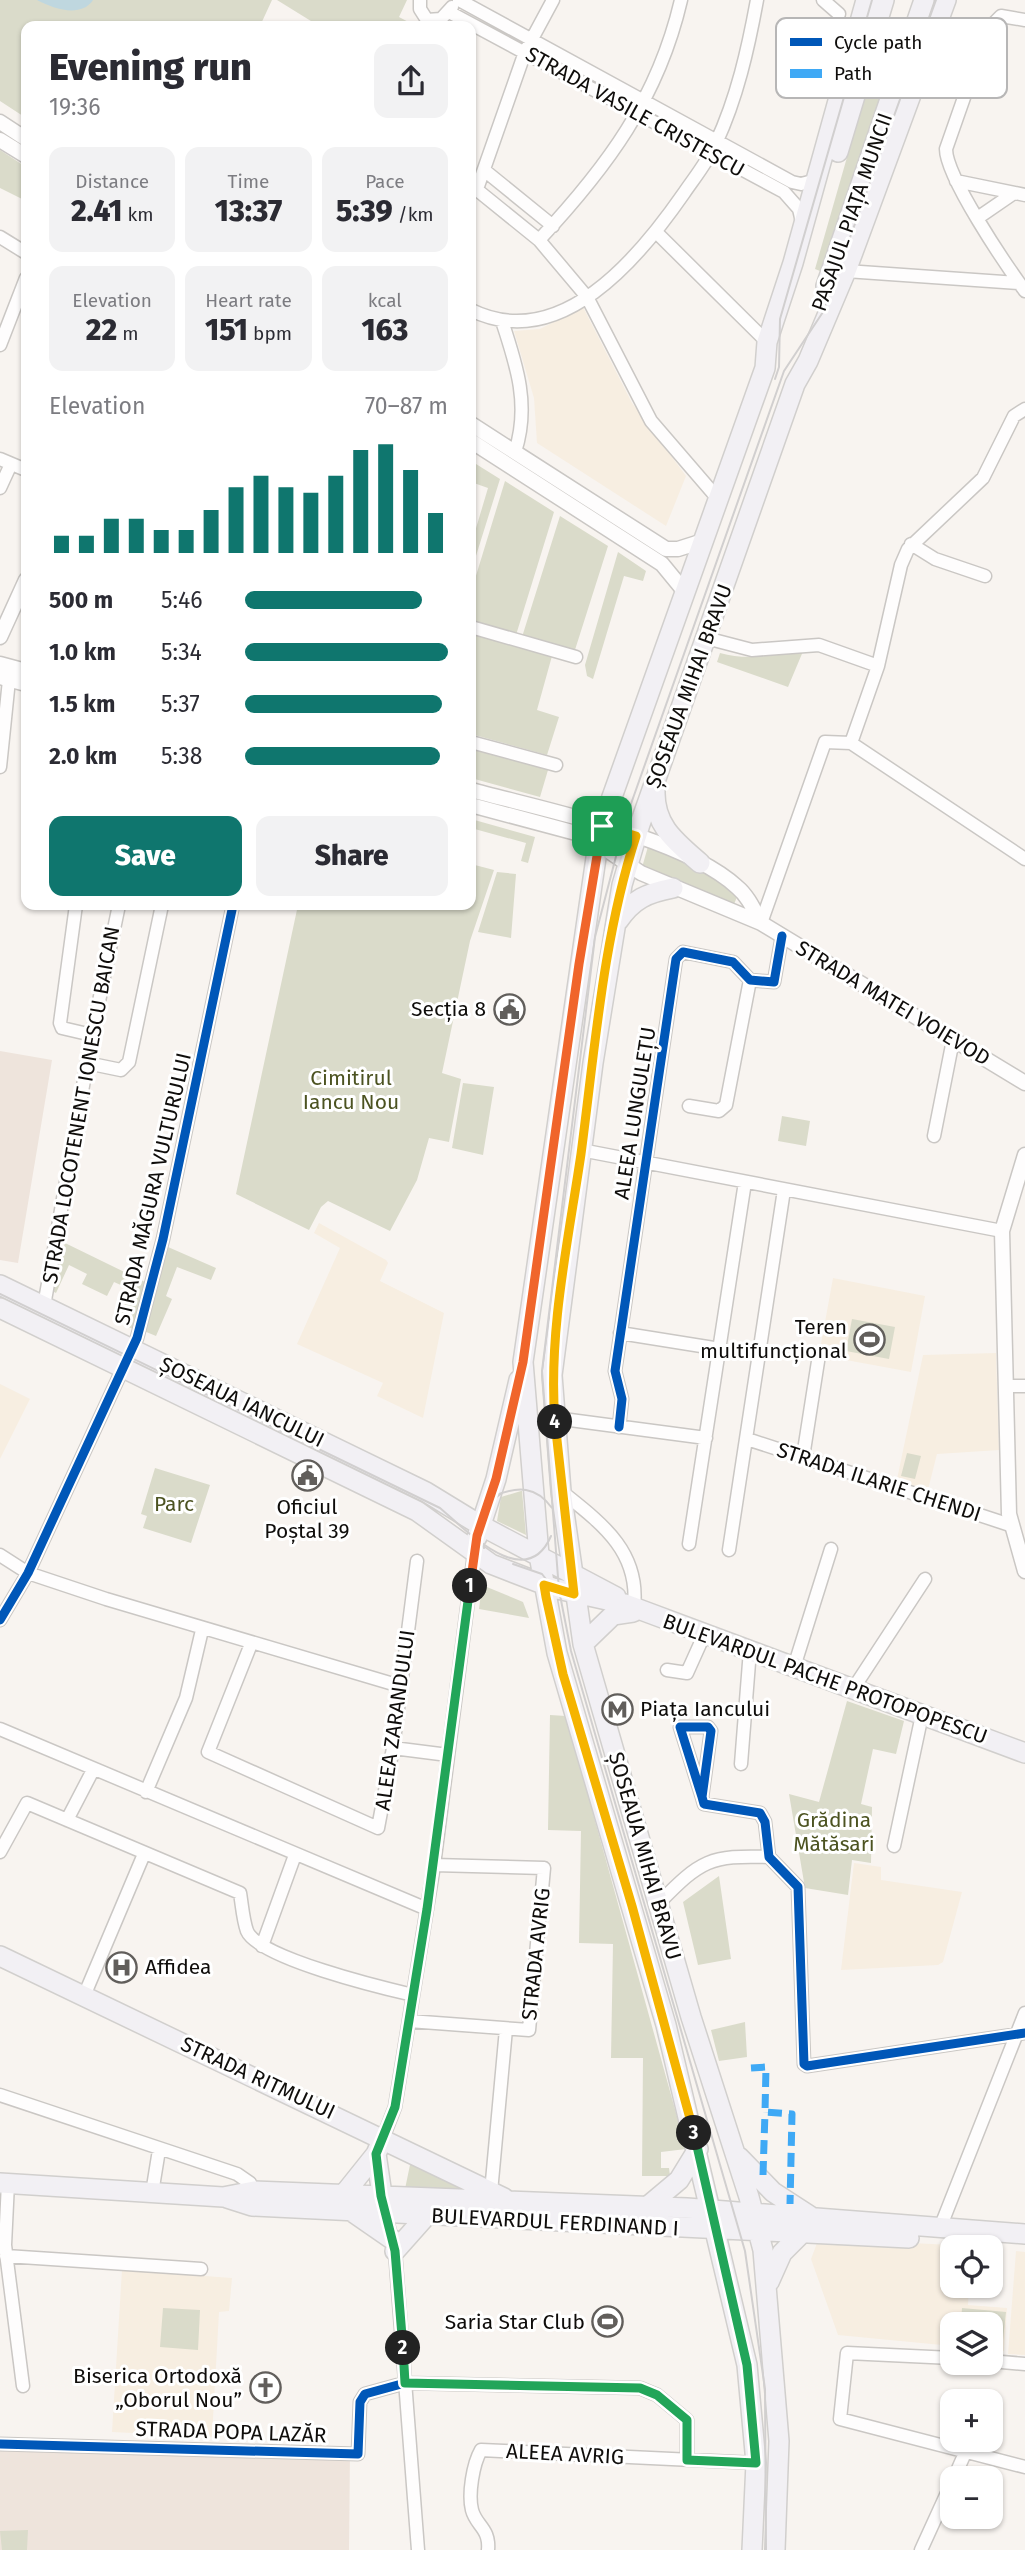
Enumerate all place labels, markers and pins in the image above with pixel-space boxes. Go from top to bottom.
pin [572,796,632,856]
public building icon: Secția 8 [492,992,526,1026]
place label: Secția 8 [411,996,486,1022]
place label: Teren multifuncțional [700,1314,847,1364]
sports icon: Teren multifuncțional [853,1322,887,1356]
pin: 4 [538,1404,572,1440]
public building icon: Oficiul Poștal 39 [290,1458,324,1492]
place label: Oficiul Poștal 39 [264,1494,350,1544]
pin: 1 [452,1568,488,1604]
metro station icon: Piața Iancului [600,1692,634,1726]
place label: Piața Iancului [640,1696,770,1722]
hospital icon: Affidea [105,1950,139,1984]
place label: Affidea [145,1954,211,1980]
pin: 3 [676,2116,712,2150]
sports icon: Saria Star Club [591,2305,625,2339]
place label: Saria Star Club [445,2309,585,2335]
pin: 2 [386,2330,420,2366]
place label: Biserica Ortodoxă „Oborul Nou” [73,2363,242,2413]
church icon: Biserica Ortodoxă „Oborul Nou” [248,2371,282,2405]

